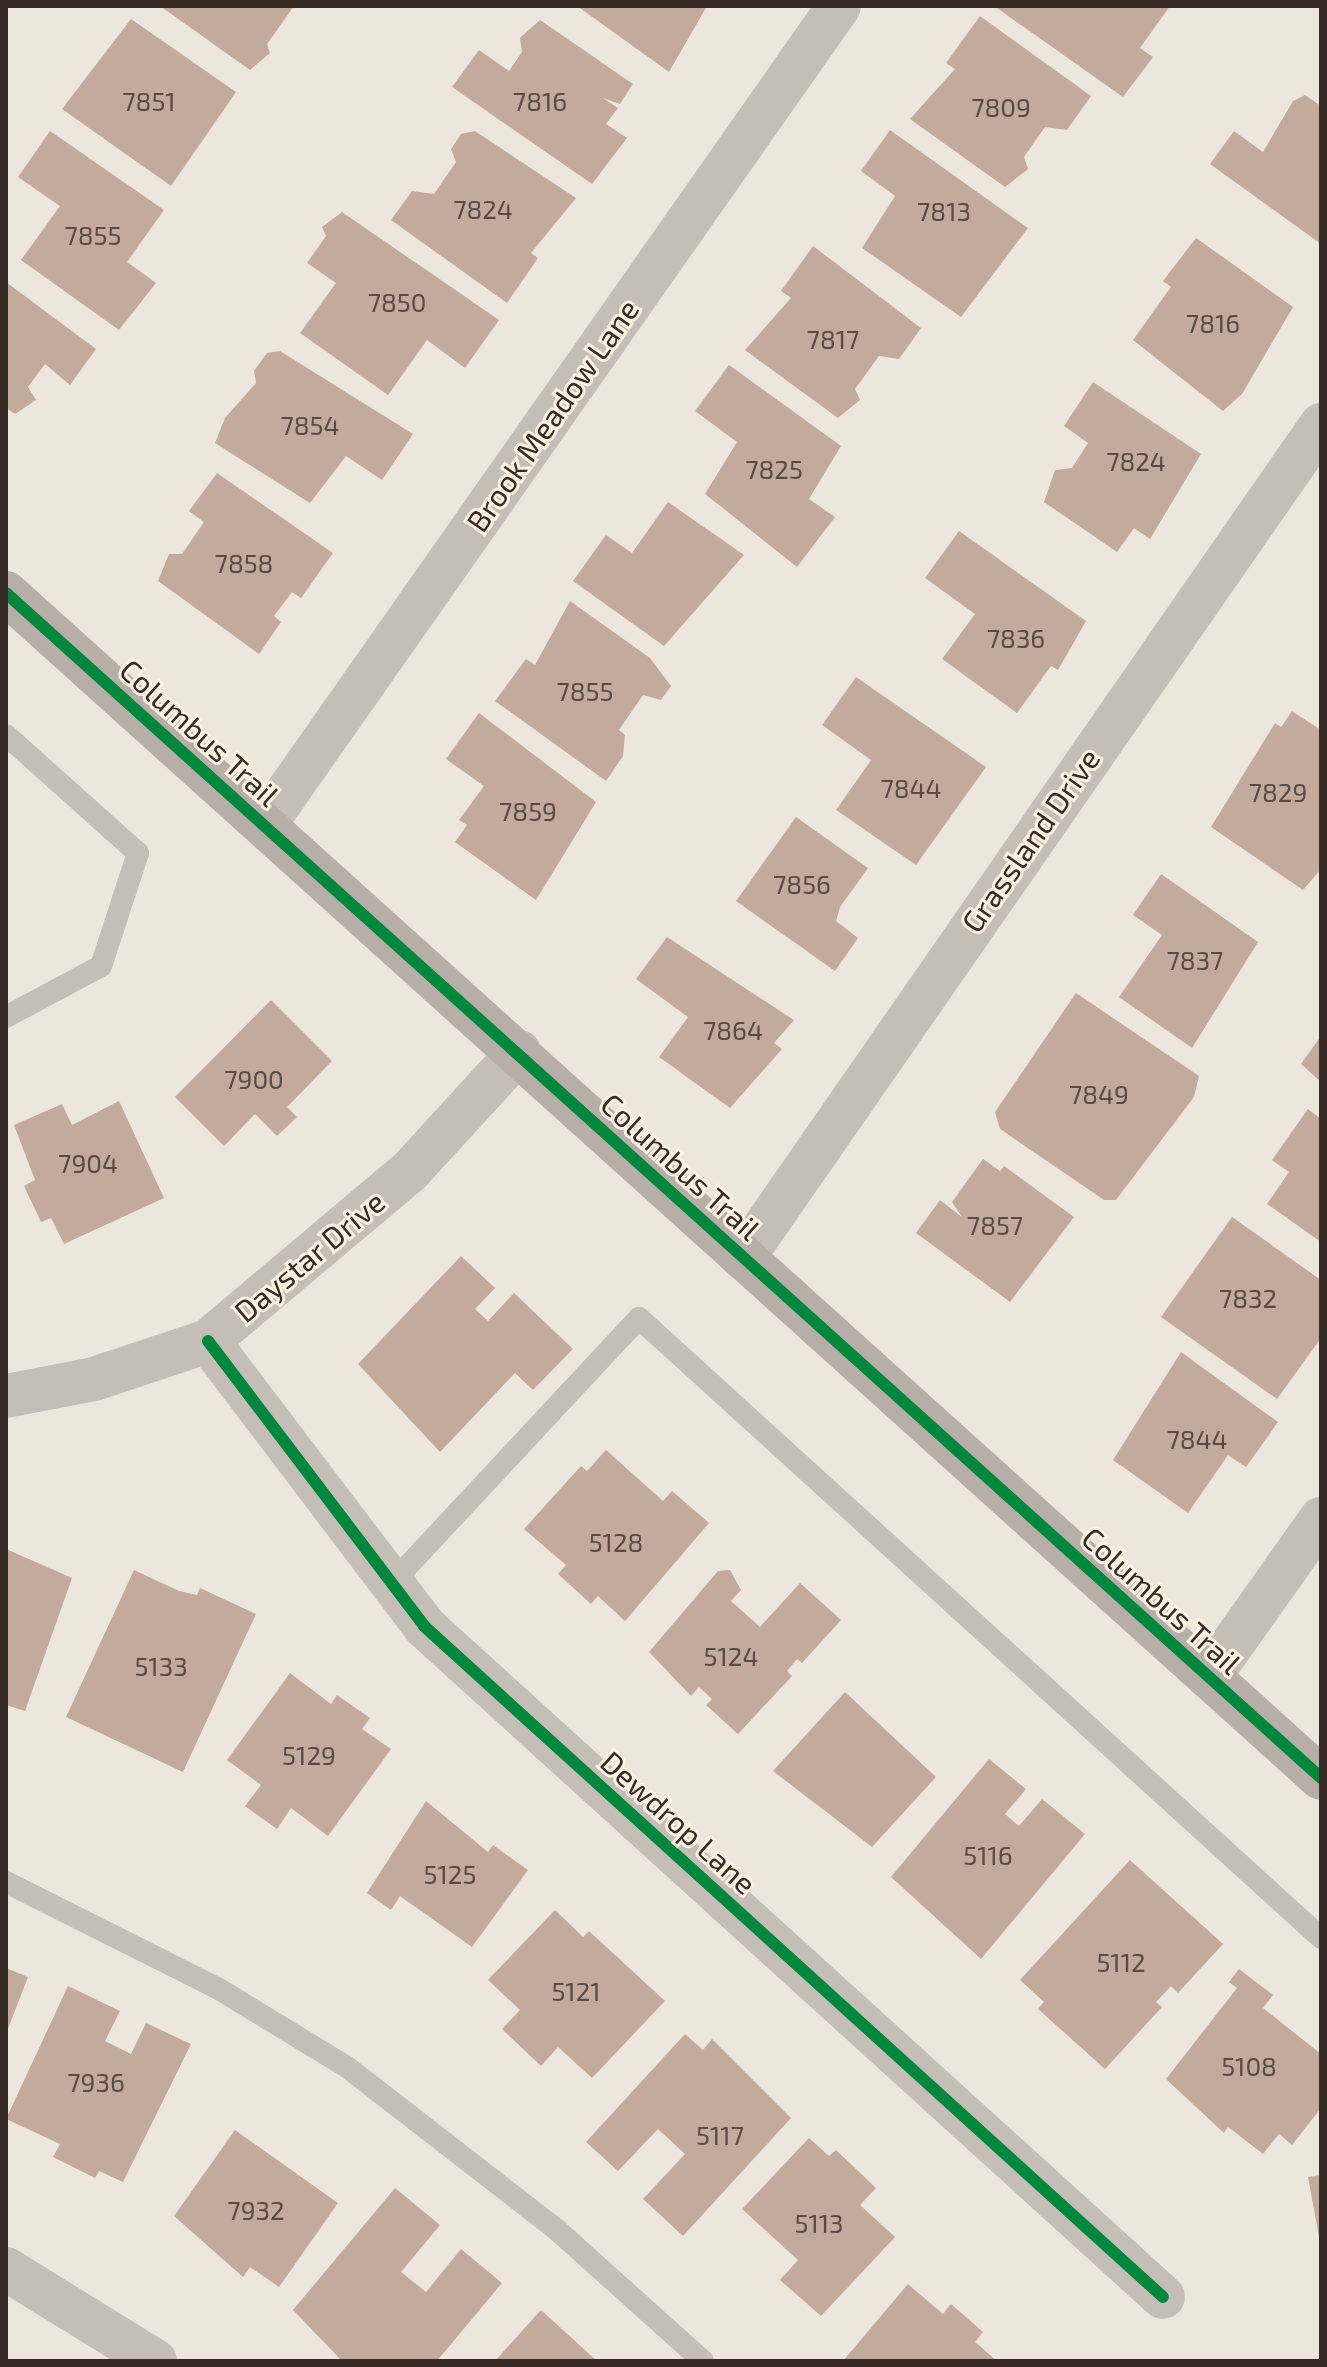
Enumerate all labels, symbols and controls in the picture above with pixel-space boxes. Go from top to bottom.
house number: 7851 [122,85,176,117]
house number: 7816 [513,85,567,117]
house number: 7809 [971,91,1031,123]
house number: 7824 [453,193,513,225]
house number: 7813 [917,195,971,227]
house number: 7855 [65,219,121,251]
house number: 7850 [368,286,426,318]
street label: Brook Meadow Lane [458,292,646,538]
house number: 7816 [1186,307,1240,339]
house number: 7817 [807,323,859,355]
house number: 7854 [280,409,340,441]
house number: 7824 [1106,445,1166,477]
house number: 7825 [745,453,803,485]
house number: 7858 [215,547,273,579]
house number: 7836 [987,622,1045,654]
street label: Columbus Trail [113,651,287,813]
house number: 7855 [557,675,613,707]
street label: Grassland Drive [953,741,1107,939]
house number: 7844 [880,772,942,804]
house number: 7829 [1249,776,1307,808]
house number: 7859 [499,795,557,827]
house number: 7856 [773,868,831,900]
house number: 7837 [1167,944,1223,976]
house number: 7864 [703,1014,763,1046]
house number: 7900 [224,1063,284,1095]
house number: 7849 [1069,1078,1129,1110]
street label: Columbus Trail [594,1085,768,1247]
house number: 7904 [58,1147,118,1179]
street label: Daystar Drive [226,1183,392,1329]
house number: 7857 [967,1209,1023,1241]
house number: 7832 [1219,1282,1277,1314]
house number: 7844 [1166,1423,1228,1455]
street label: Columbus Trail [1075,1519,1249,1681]
house number: 5128 [589,1526,643,1558]
house number: 5124 [704,1640,758,1672]
house number: 5133 [134,1650,188,1682]
house number: 5129 [282,1739,336,1771]
street label: Dewdrop Lane [594,1743,764,1901]
house number: 5116 [963,1839,1013,1871]
house number: 5125 [424,1858,476,1890]
house number: 5112 [1096,1946,1146,1978]
house number: 5121 [551,1975,601,2007]
house number: 5108 [1221,2050,1277,2082]
house number: 7936 [67,2066,125,2098]
house number: 5117 [696,2119,744,2151]
house number: 7932 [227,2194,285,2226]
house number: 5113 [794,2207,844,2239]

